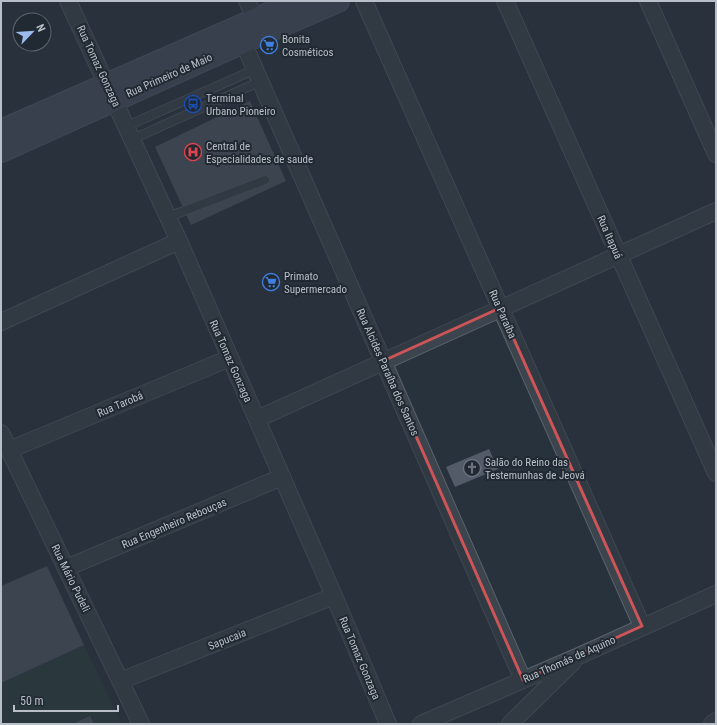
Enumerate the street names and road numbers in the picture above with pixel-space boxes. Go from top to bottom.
street label: Rua Tomaz Gonzaga [74,23,123,109]
street label: Rua Primeiro de Maio [124,50,215,100]
street label: Rua Itapuá [594,213,625,261]
street label: Rua Paraíba [486,288,519,341]
street label: Rua Alcides Paraíba dos Santos [354,307,421,438]
street label: Rua Tomaz Gonzaga [207,318,254,404]
street label: Rua Tarobá [95,389,145,420]
street label: Rua Engenheiro Rebouças [120,495,229,551]
street label: Rua Mário Pudeli [49,542,93,614]
street label: Rua Tomaz Gonzaga [336,615,383,701]
street label: Sapucaia [206,626,248,653]
street label: Rua Thomás de Aquino [521,633,618,686]

